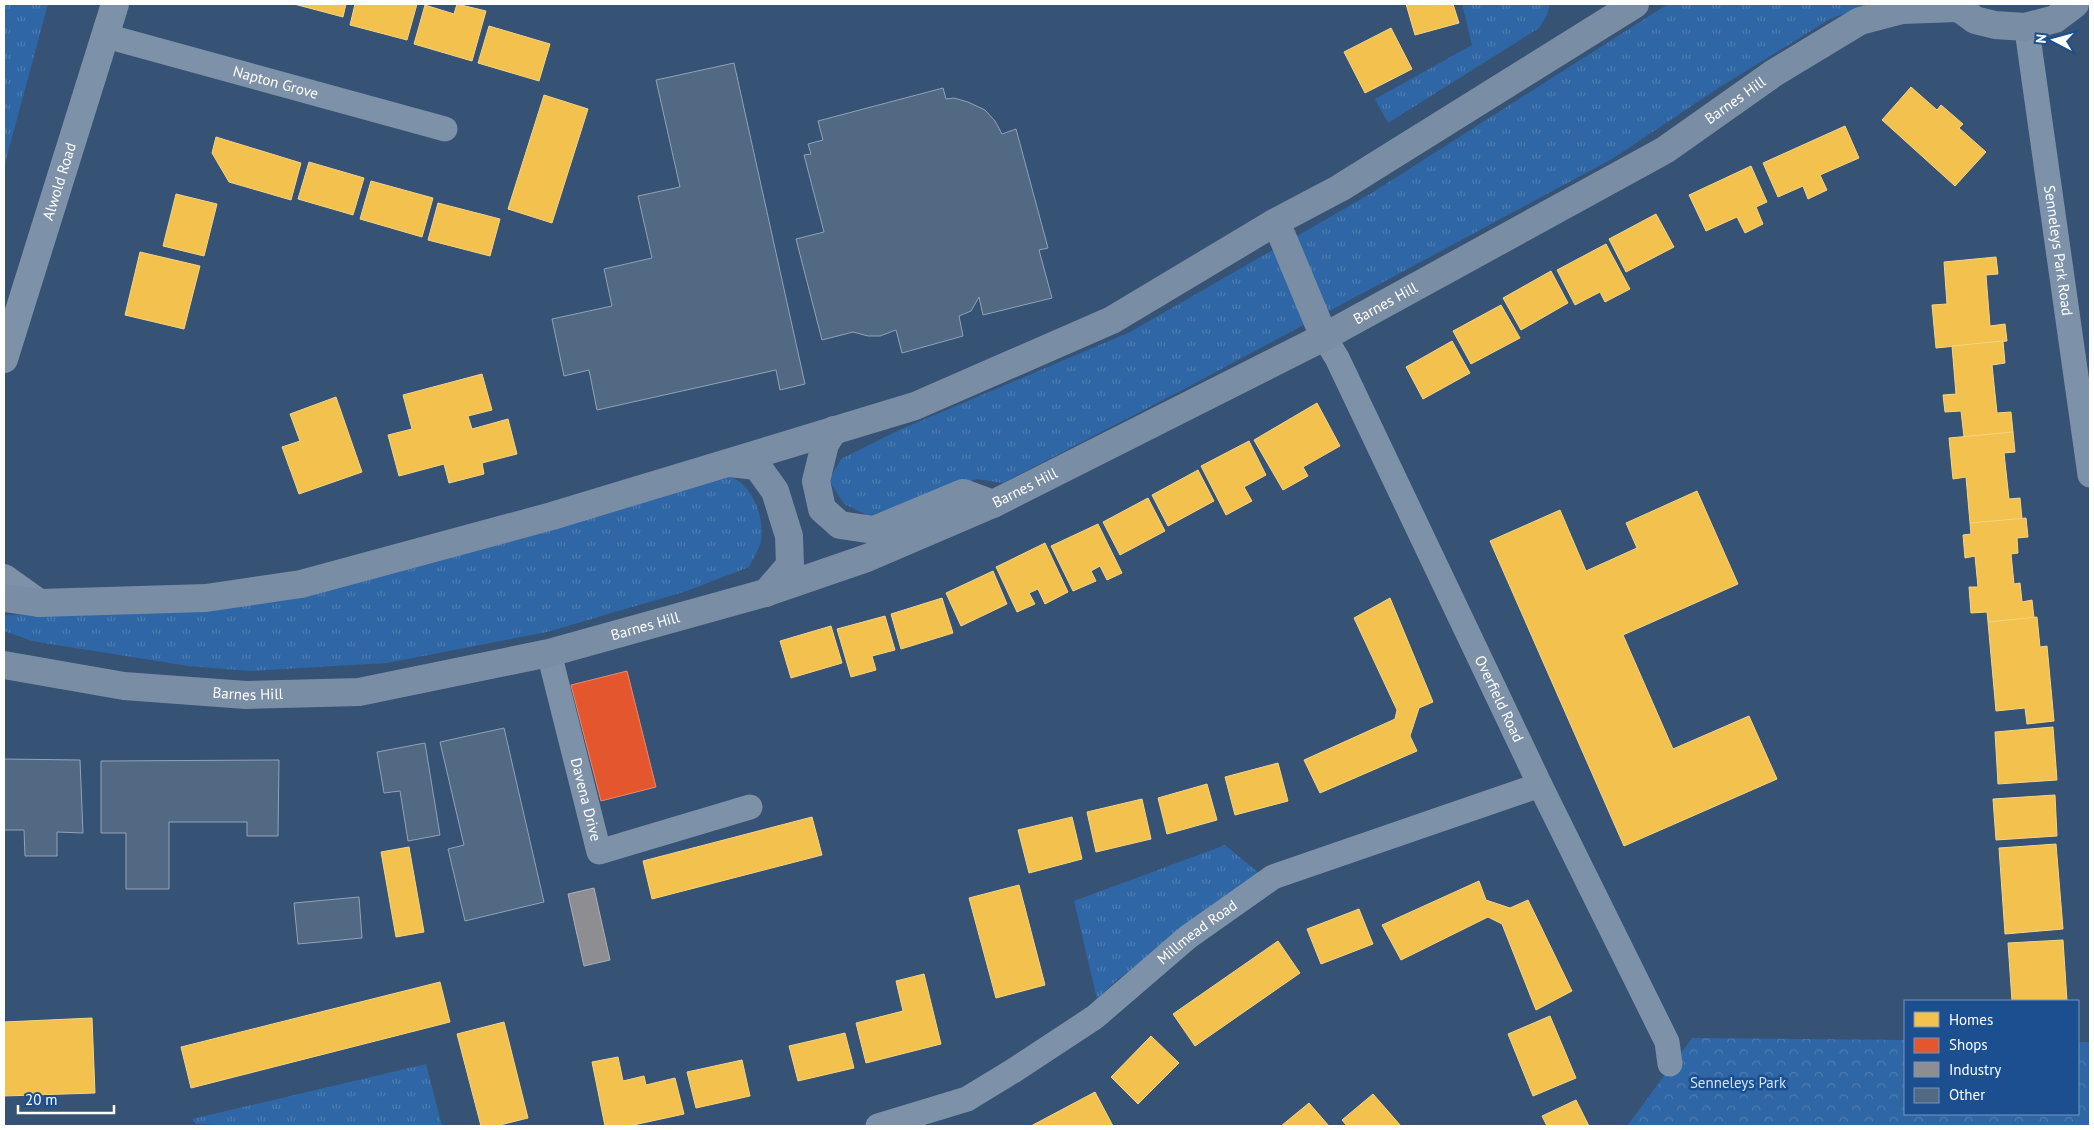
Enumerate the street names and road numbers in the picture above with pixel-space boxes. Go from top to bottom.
street label: Napton Grove [231,61,321,103]
street label: Barnes Hill [1701,71,1770,128]
street label: Alwold Road [38,140,80,223]
street label: Senneleys Park Road [2040,184,2077,317]
street label: Barnes Hill [1350,277,1421,328]
street label: Barnes Hill [989,463,1061,512]
street label: Barnes Hill [609,607,682,644]
street label: Overfield Road [1471,652,1528,745]
street label: Barnes Hill [212,683,284,704]
street label: Davena Drive [567,756,606,843]
street label: Millmead Road [1153,895,1241,968]

